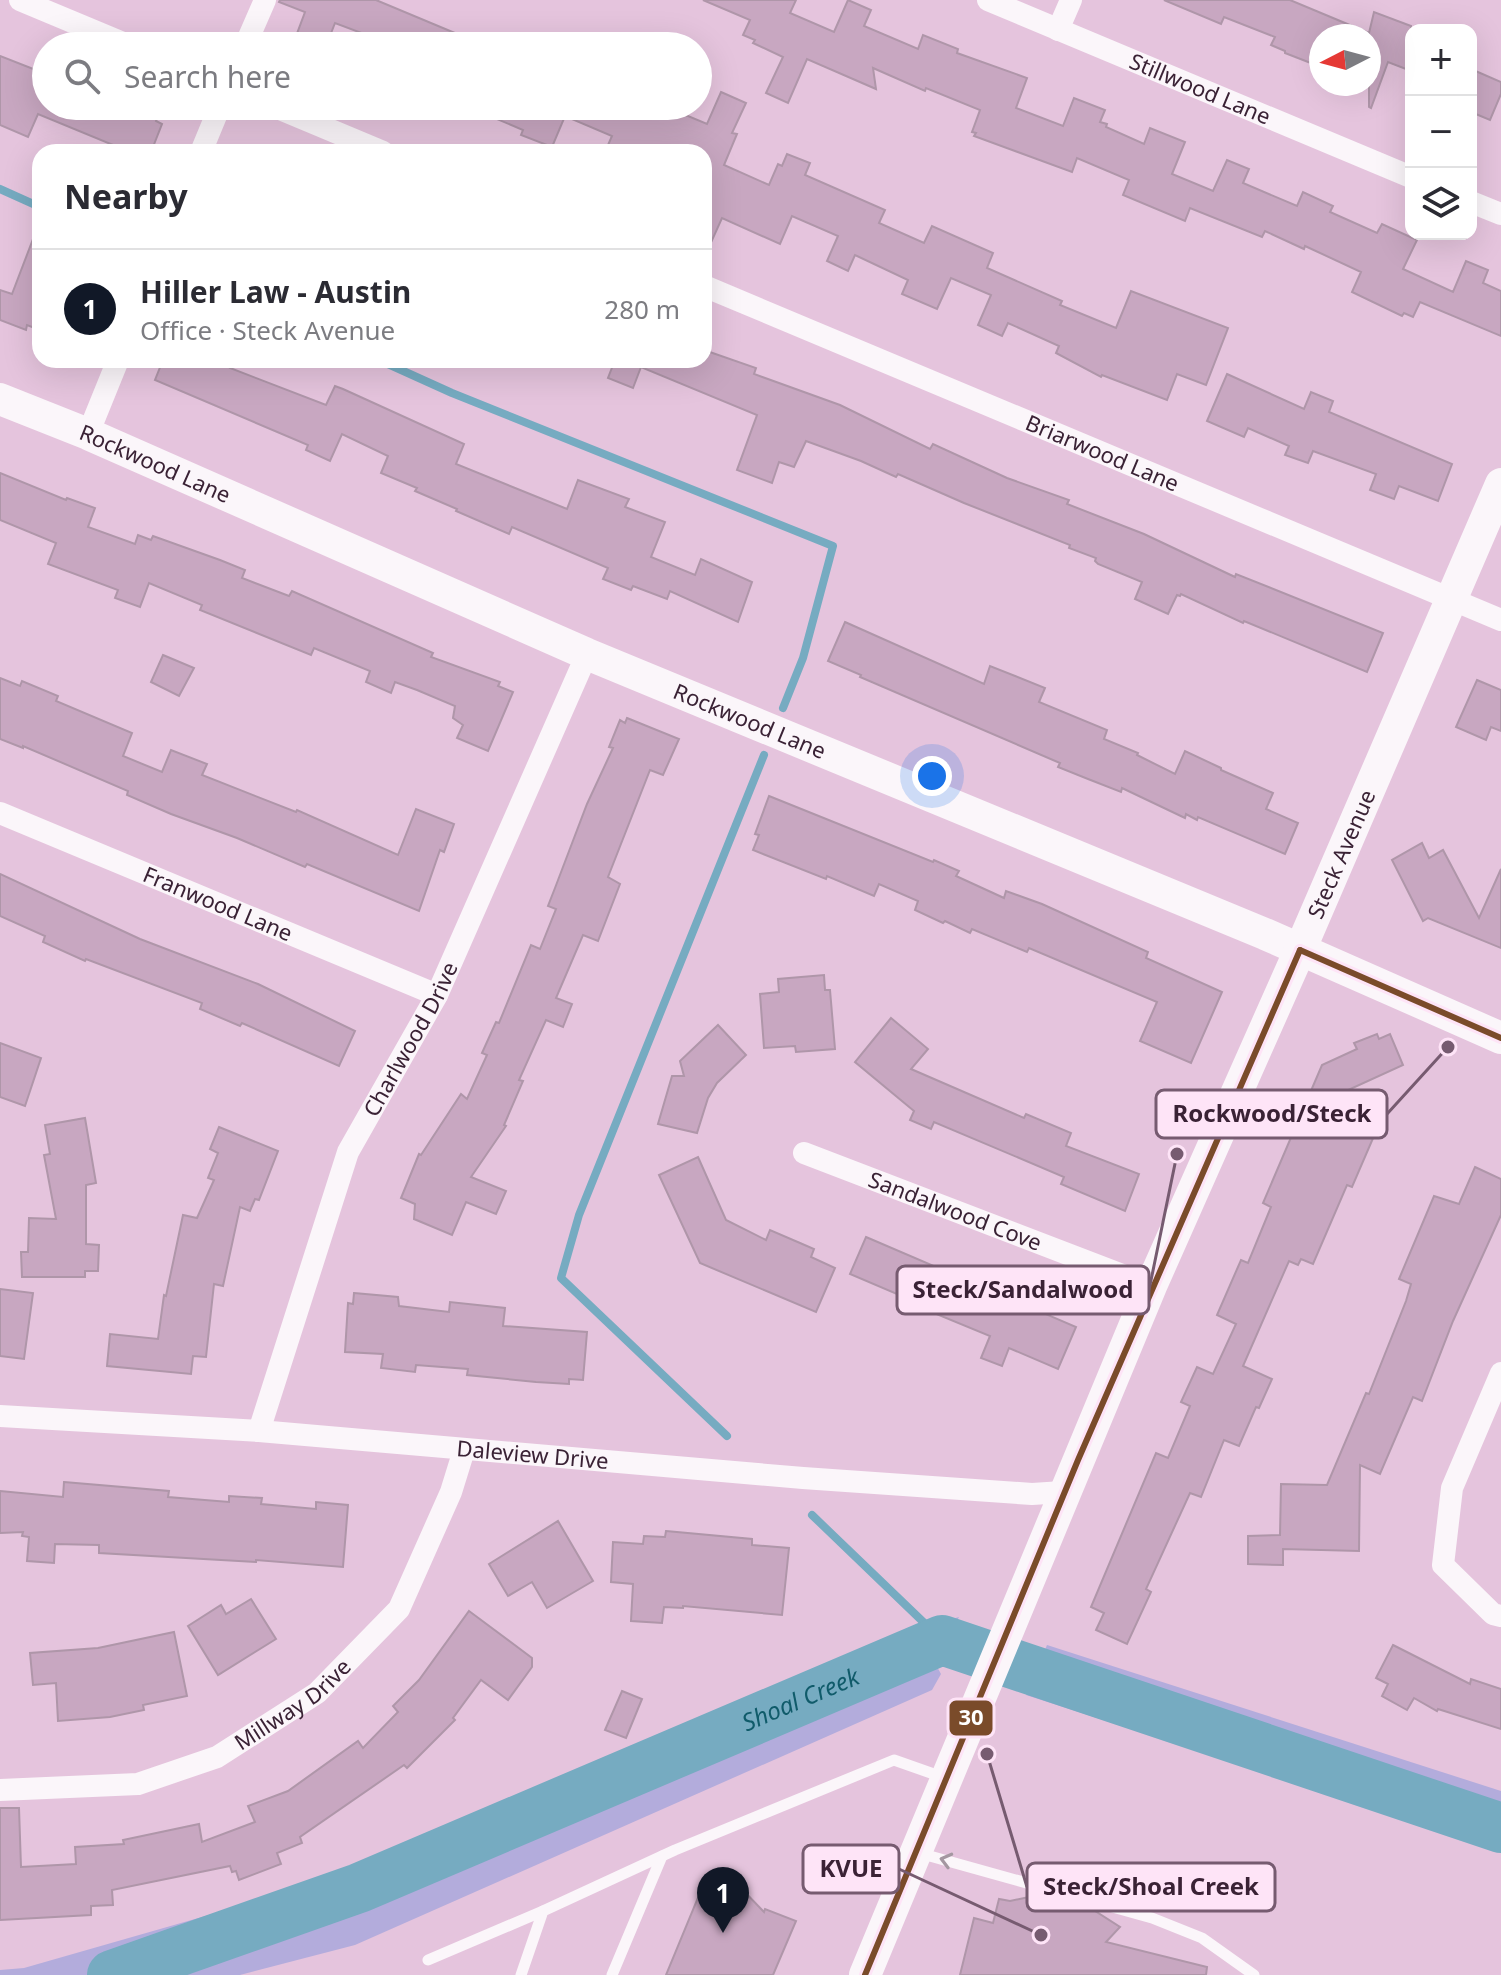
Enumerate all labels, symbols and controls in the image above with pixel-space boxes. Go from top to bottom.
north arrow [1309,24,1381,96]
map controls [1405,24,1477,240]
button: + [1405,24,1477,96]
search box [32,32,712,120]
street label: Stillwood Lane [1125,45,1276,131]
icon: search [60,54,104,98]
text: Search here [124,56,291,97]
button: − [1405,96,1477,168]
button: layers [1405,168,1477,240]
text: Nearby [64,173,188,219]
text: Hiller Law - Austin [140,271,411,312]
text: 1 [83,291,97,327]
text: 280 m [604,291,680,327]
text: Office · Steck Avenue [140,312,395,348]
street label: Briarwood Lane [1022,407,1184,498]
street label: Rockwood Lane [75,416,236,509]
street label: Rockwood Lane [669,675,831,765]
your location [912,756,952,796]
street label: Steck Avenue [1299,784,1382,923]
street label: Franwood Lane [139,858,297,947]
street label: Charlwood Drive [355,957,464,1121]
callout: Rockwood/Steck [1156,1090,1387,1138]
text: Rockwood/Steck [1173,1096,1372,1129]
street label: Sandalwood Cove [865,1163,1047,1257]
callout: Steck/Sandalwood [897,1266,1149,1314]
text: Steck/Sandalwood [913,1272,1133,1305]
street label: Daleview Drive [455,1432,610,1475]
street label: Millway Drive [228,1651,357,1756]
water label: Shoal Creek [736,1659,865,1738]
line badge: 30 [948,1699,994,1737]
text: 30 [958,1701,984,1731]
callout: KVUE [803,1845,899,1893]
text: KVUE [819,1851,883,1884]
one-way arrow [939,1853,953,1870]
callout: Steck/Shoal Creek [1027,1863,1275,1911]
pin: 1 [697,1867,749,1933]
text: Steck/Shoal Creek [1043,1869,1259,1902]

